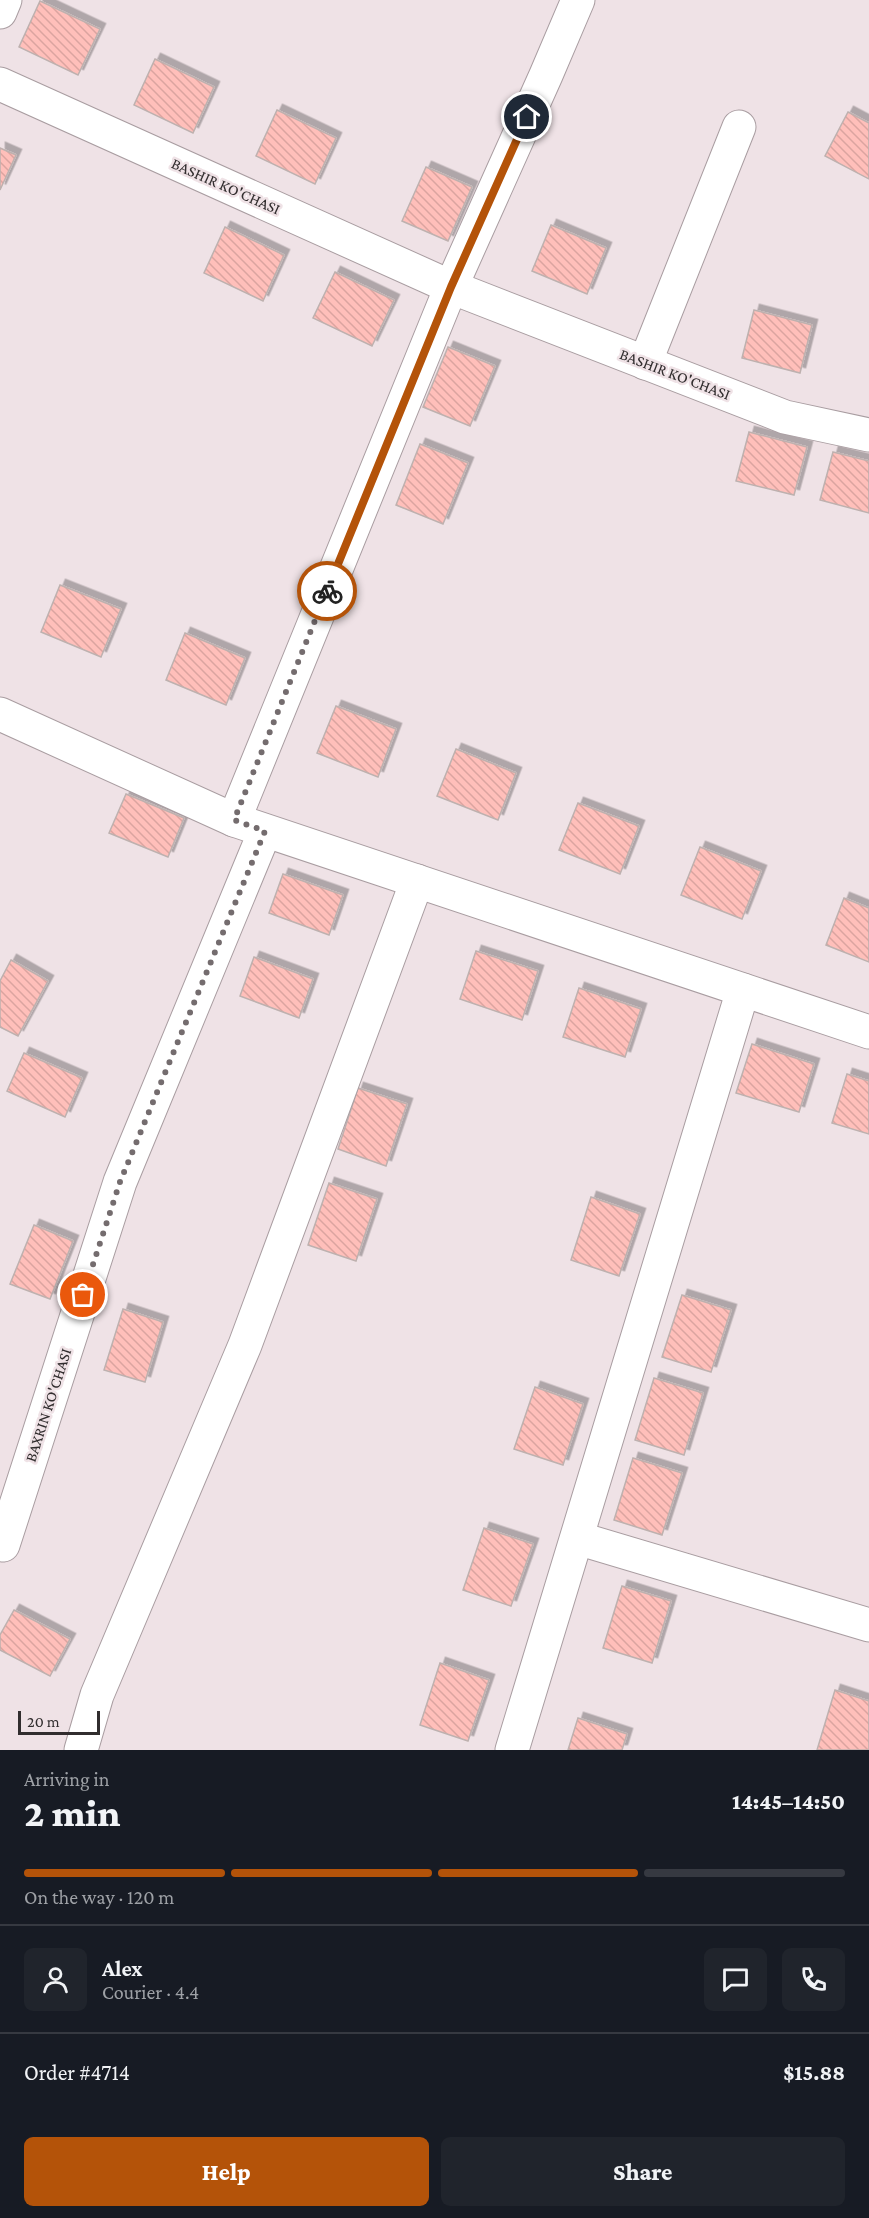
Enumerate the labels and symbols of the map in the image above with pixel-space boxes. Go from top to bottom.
pin [501,91,552,142]
street label: BASHIR KO'CHASI [169,154,283,218]
street label: BASHIR KO'CHASI [617,345,733,403]
courier [297,561,357,621]
pin [57,1269,108,1320]
street label: BAXRIN KO'CHASI [22,1346,74,1464]
scale bar [18,1708,100,1736]

